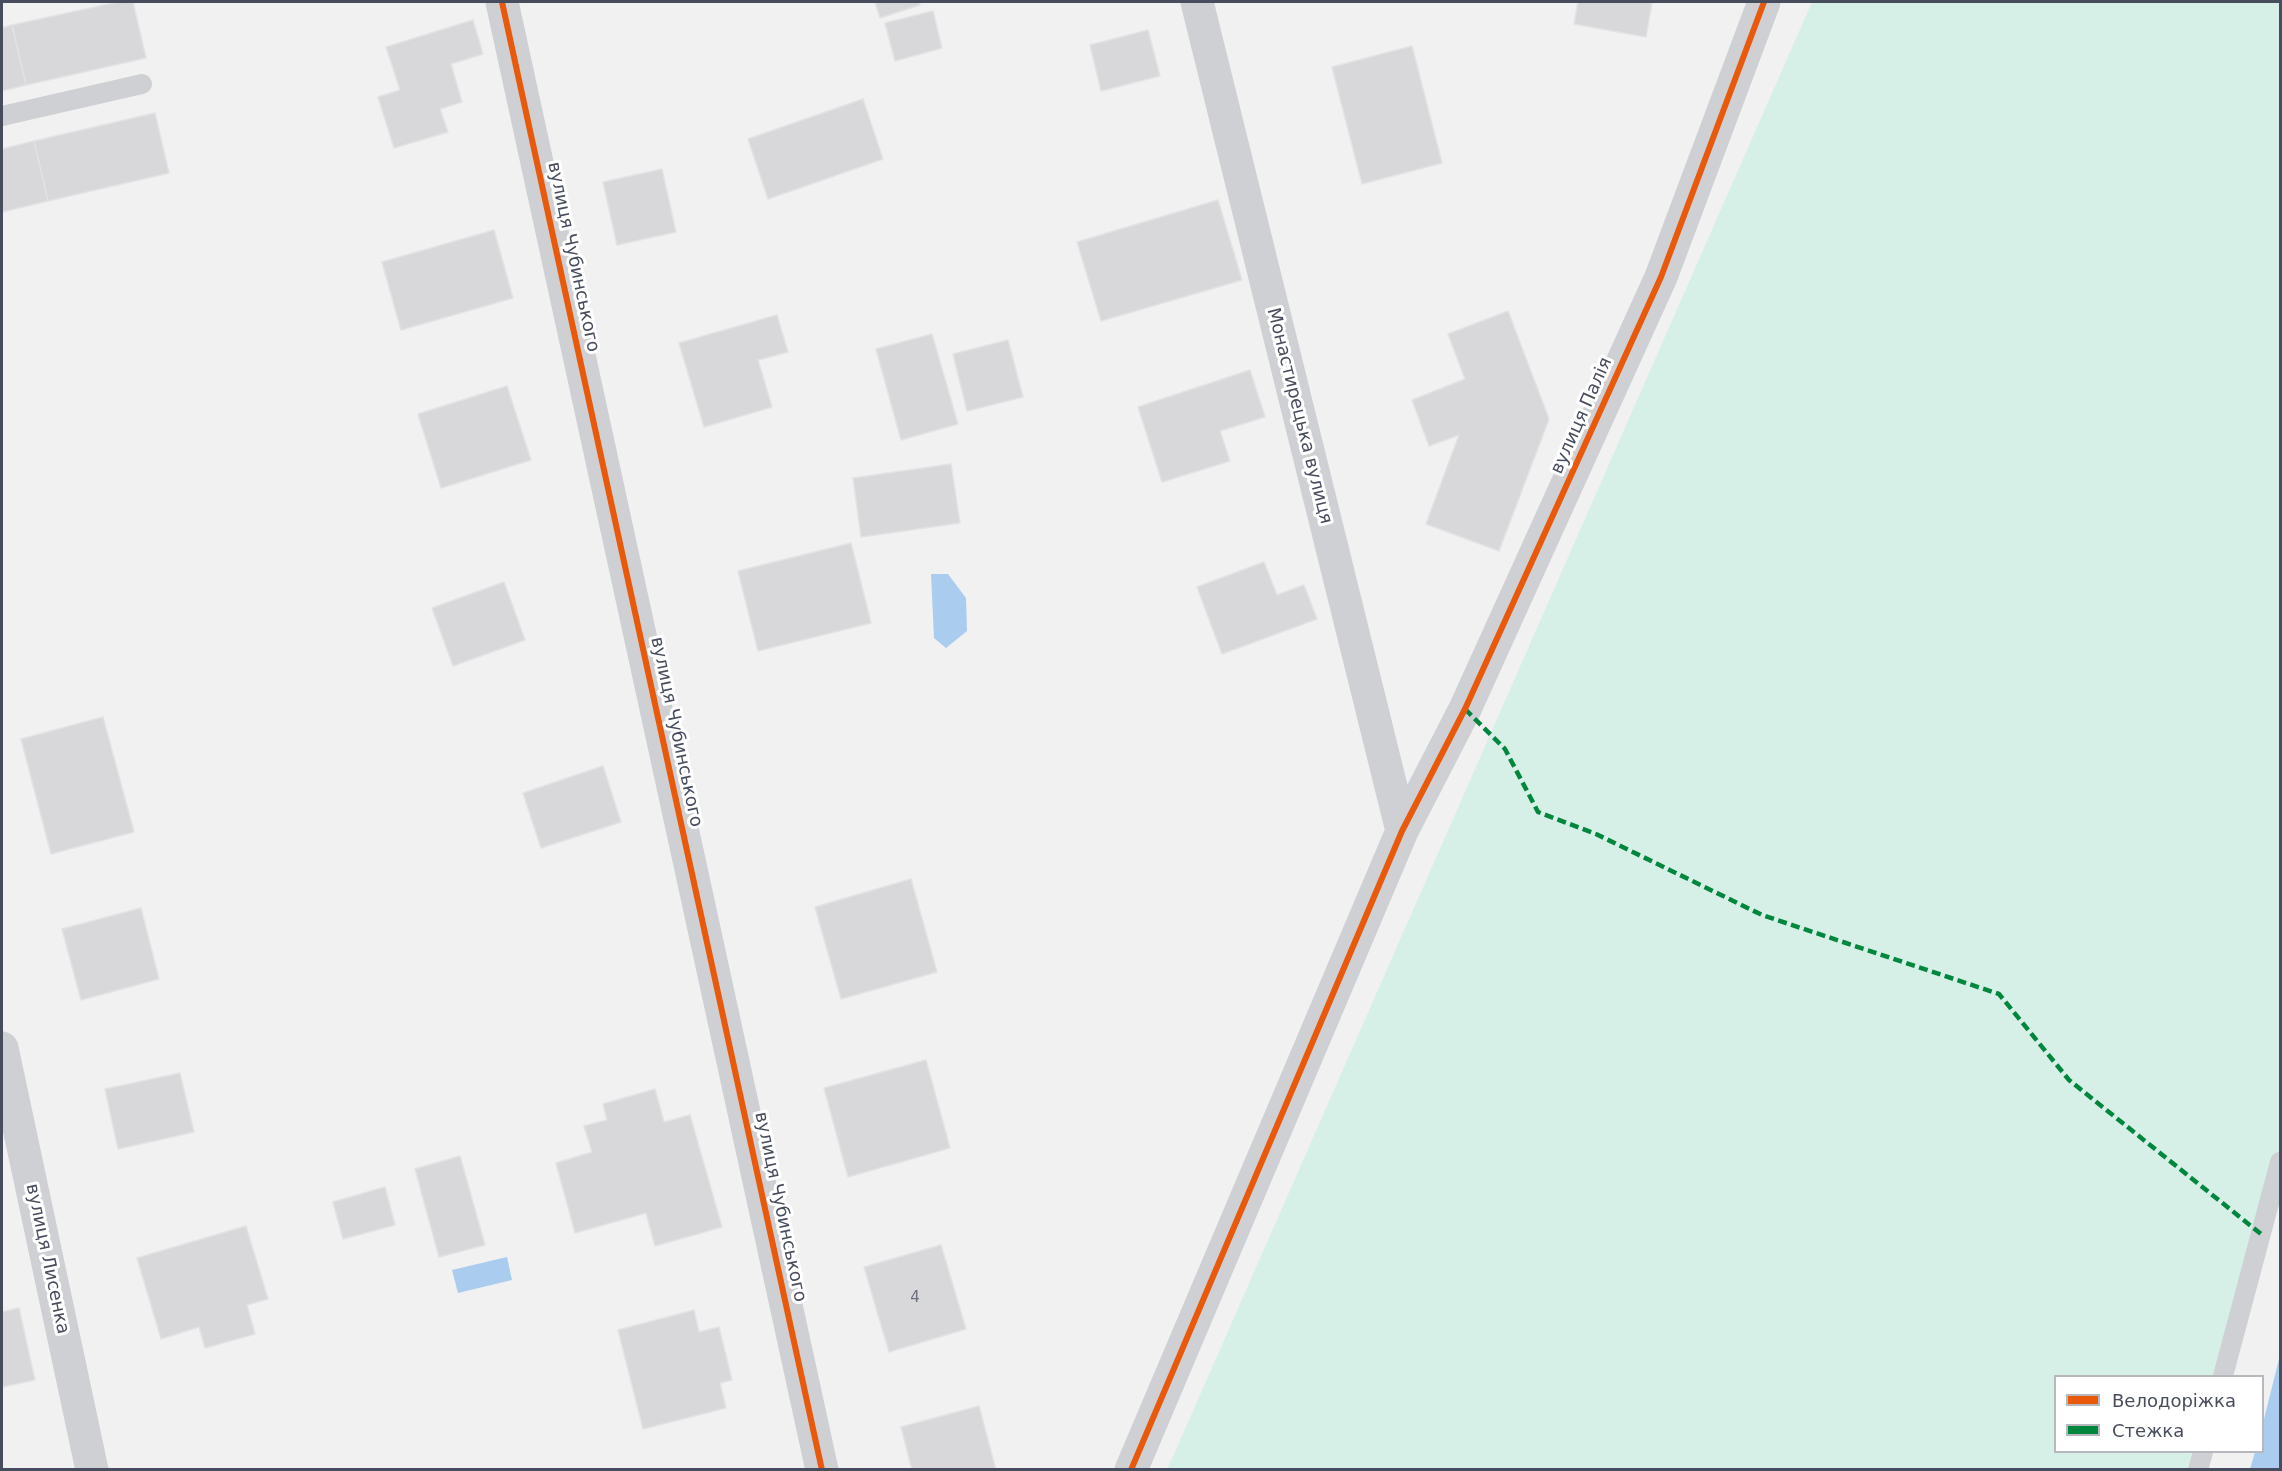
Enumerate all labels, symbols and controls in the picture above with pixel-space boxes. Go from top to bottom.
street label: вулиця Чубинського [542,160,604,354]
street label: Монастирецька вулиця [1262,306,1336,526]
street label: вулиця Палія [1547,354,1617,478]
street label: вулиця Чубинського [645,635,707,829]
street label: вулиця Чубинського [749,1110,811,1304]
street label: вулиця Лисенка [21,1182,73,1336]
house number: 4 [910,1289,920,1307]
legend [2054,1375,2264,1453]
text: Велодоріжка [2112,1390,2236,1411]
text: Стежка [2112,1420,2184,1441]

